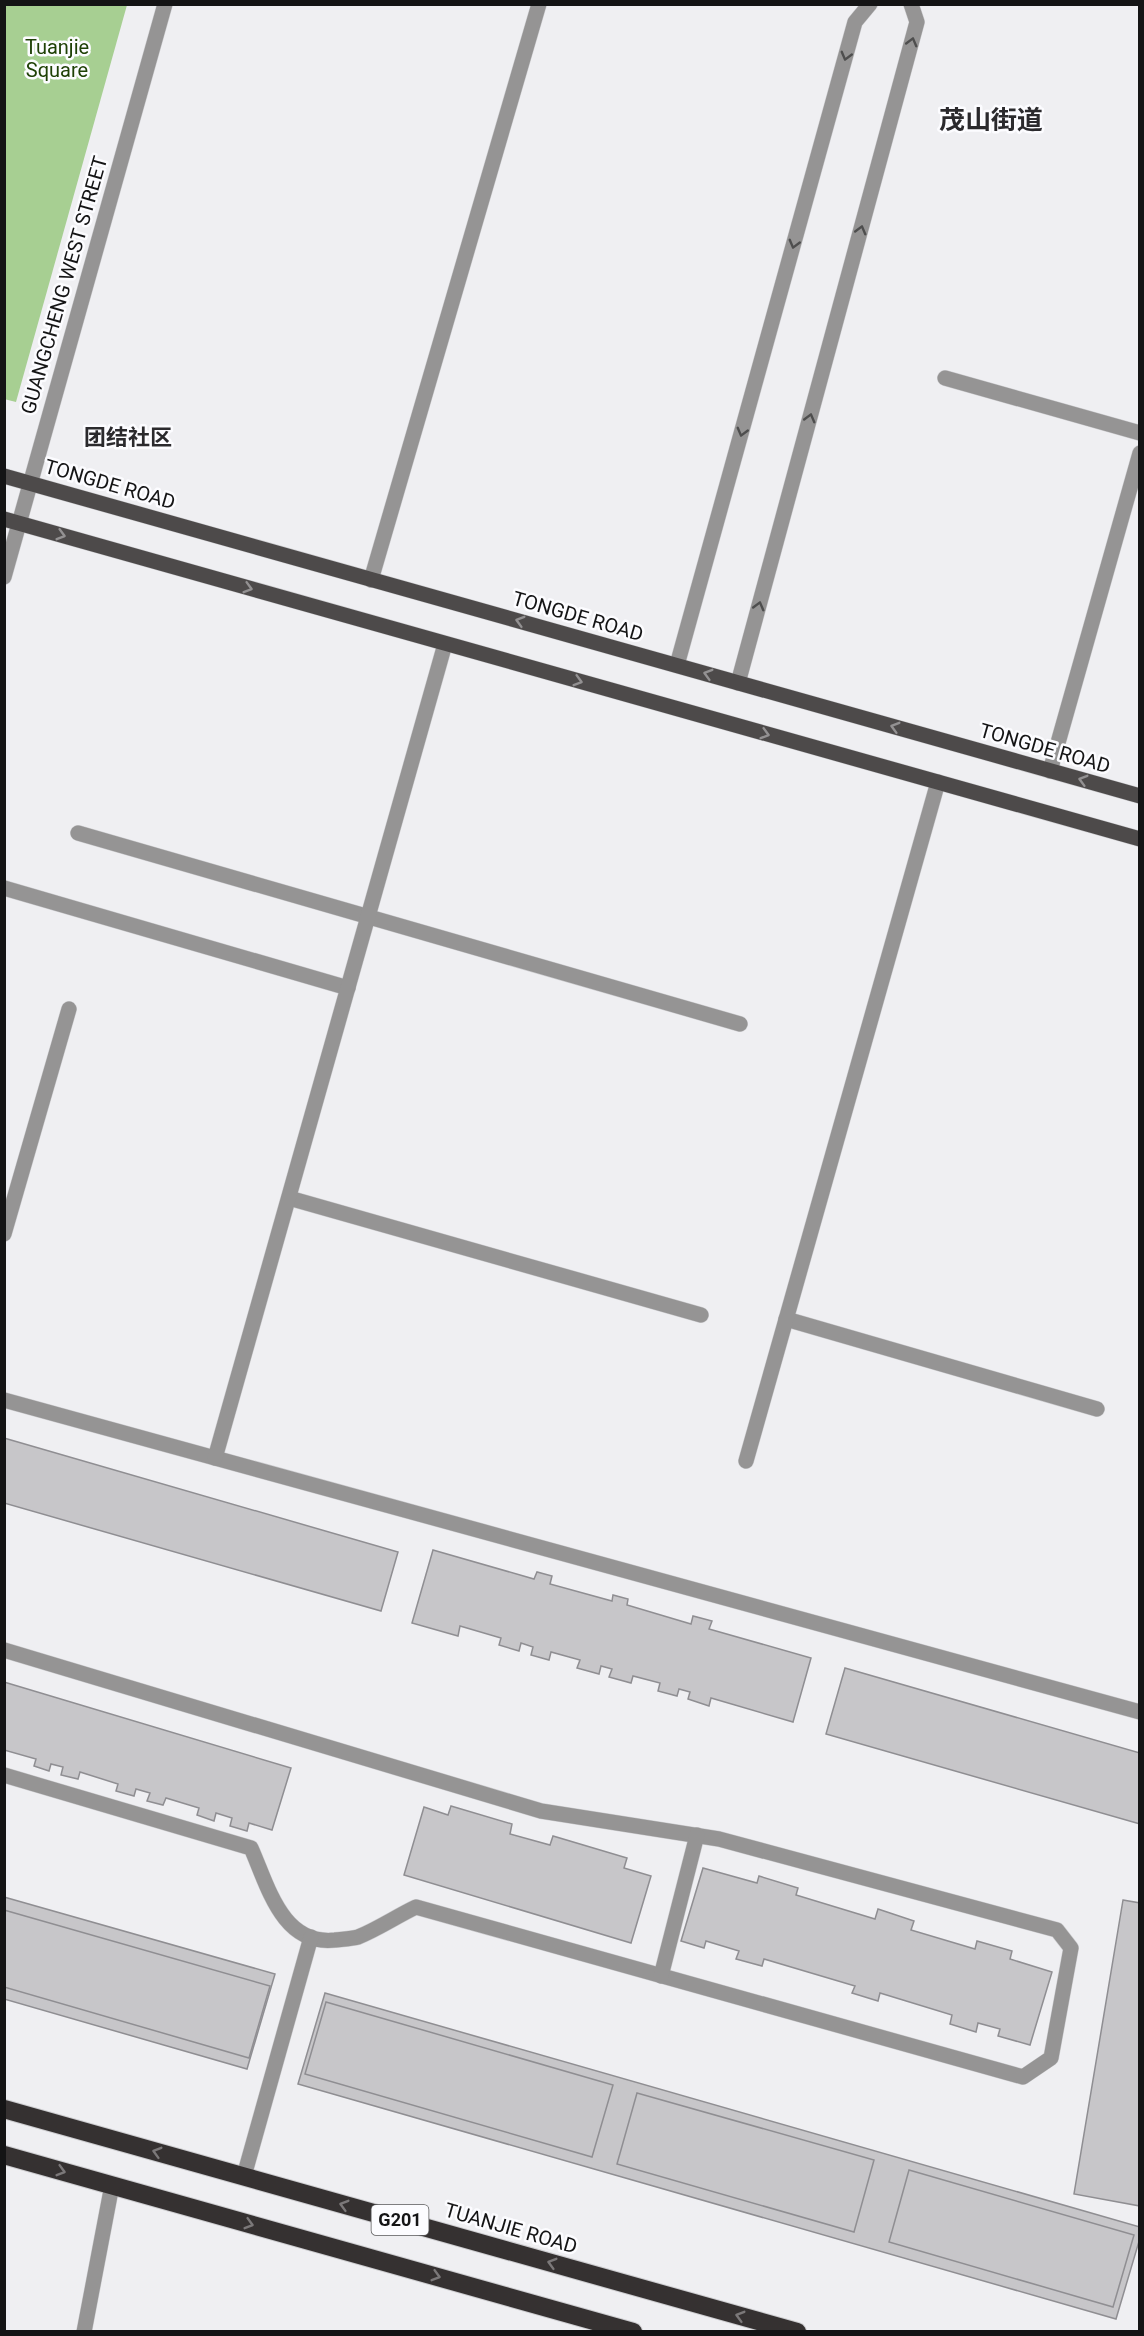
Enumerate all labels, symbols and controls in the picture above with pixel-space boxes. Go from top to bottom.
park label: Tuanjie Square [25,35,89,82]
one-way arrow [904,37,917,47]
one-way arrow [841,50,853,61]
district label: 茂山街道 [939,105,1043,135]
street label: GUANGCHENG WEST STREET [16,153,112,417]
one-way arrow [853,225,866,235]
one-way arrow [789,238,801,249]
one-way arrow [802,413,815,423]
district label: 团结社区 [84,425,172,450]
one-way arrow [737,426,749,437]
street label: TONGDE ROAD [42,454,178,514]
one-way arrow [55,528,66,540]
one-way arrow [242,581,253,593]
street label: TONGDE ROAD [510,586,646,646]
one-way arrow [751,601,764,611]
one-way arrow [515,616,525,629]
one-way arrow [703,669,714,681]
one-way arrow [572,674,582,686]
street label: TONGDE ROAD [977,718,1113,778]
one-way arrow [891,722,901,735]
one-way arrow [760,726,770,739]
one-way arrow [1078,775,1089,787]
one-way arrow [152,2147,163,2159]
one-way arrow [55,2164,66,2176]
street label: TUANJIE ROAD [442,2198,580,2258]
one-way arrow [340,2200,350,2212]
road number: G201 [372,2205,428,2235]
one-way arrow [243,2216,253,2229]
one-way arrow [548,2258,558,2270]
one-way arrow [430,2269,441,2281]
one-way arrow [735,2311,746,2323]

